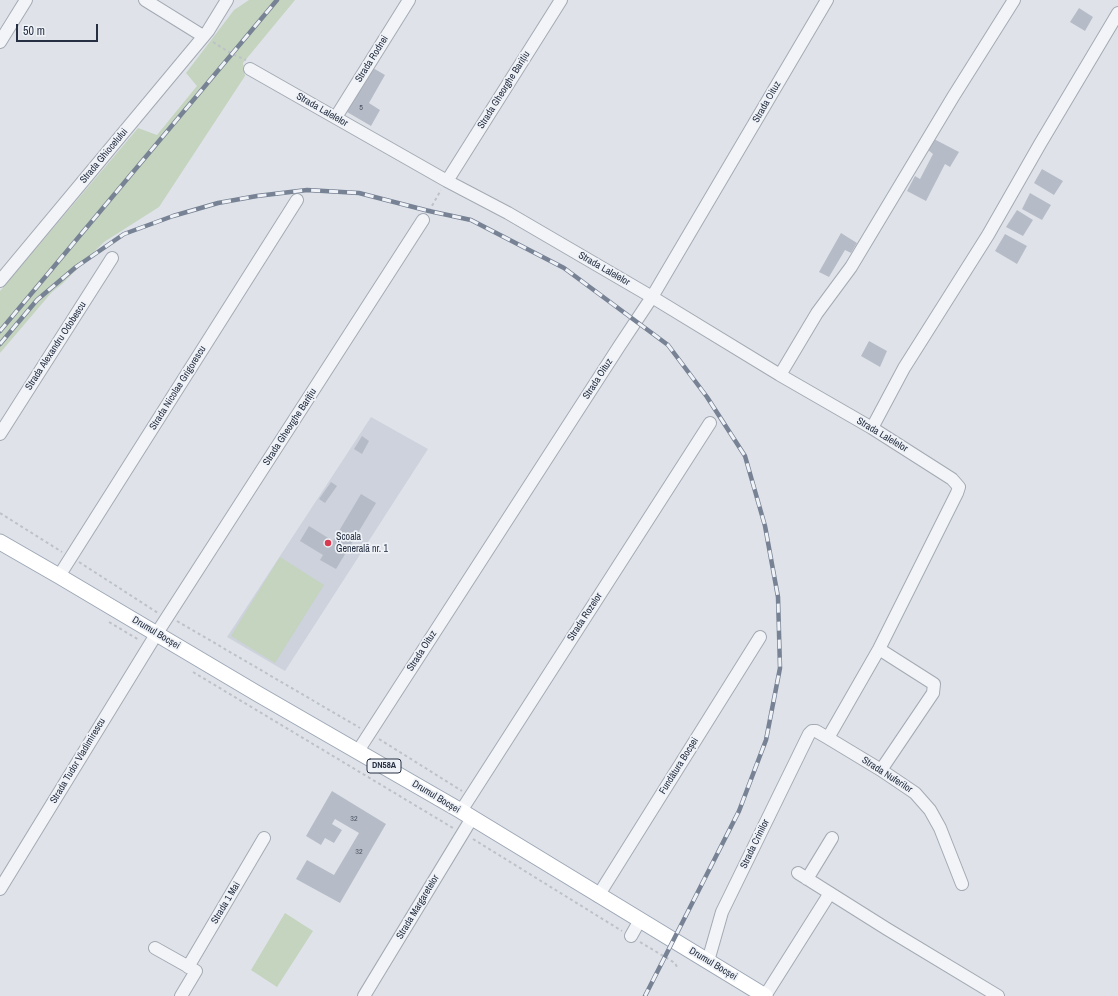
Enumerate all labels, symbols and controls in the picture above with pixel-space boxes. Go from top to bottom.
scale bar [18,16,100,42]
text: 50 m [23,23,45,39]
street label: Strada Rodnei [353,33,391,85]
street label: Strada Gheorghe Barițiu [475,49,533,131]
street label: Strada Oituz [750,79,784,125]
street label: Strada Lalelelor [294,90,350,130]
house number: 5 [359,103,363,113]
street label: Strada Ghiocelului [78,126,130,186]
street label: Strada Lalelelor [576,249,632,289]
street label: Strada Alexandru Odobescu [23,300,89,392]
street label: Strada Nicolae Grigorescu [147,344,209,432]
street label: Strada Oituz [580,356,616,402]
street label: Strada Gheorghe Barițiu [261,386,319,468]
street label: Strada Lalelelor [854,415,910,455]
place label: Școala Generală nr. 1 [336,531,388,554]
marker: Școala Generală nr. 1 [323,538,333,548]
street label: Strada Rozelor [565,591,605,643]
street label: Drumul Bocșei [130,614,182,652]
street label: Strada Oituz [404,628,440,674]
street label: Strada Tudor Vladimirescu [48,716,108,806]
street label: Fundătura Bocșei [657,735,701,797]
street label: Strada Nuferilor [859,754,915,796]
road number: DN58A [367,759,401,773]
street label: Drumul Bocșei [410,778,462,816]
house number: 32 [350,814,358,824]
street label: Strada Crinilor [738,817,772,871]
house number: 32 [355,847,363,857]
street label: Strada Margaretelor [394,873,442,941]
street label: Strada 1 Mai [209,880,243,926]
street label: Drumul Bocșei [687,945,739,983]

